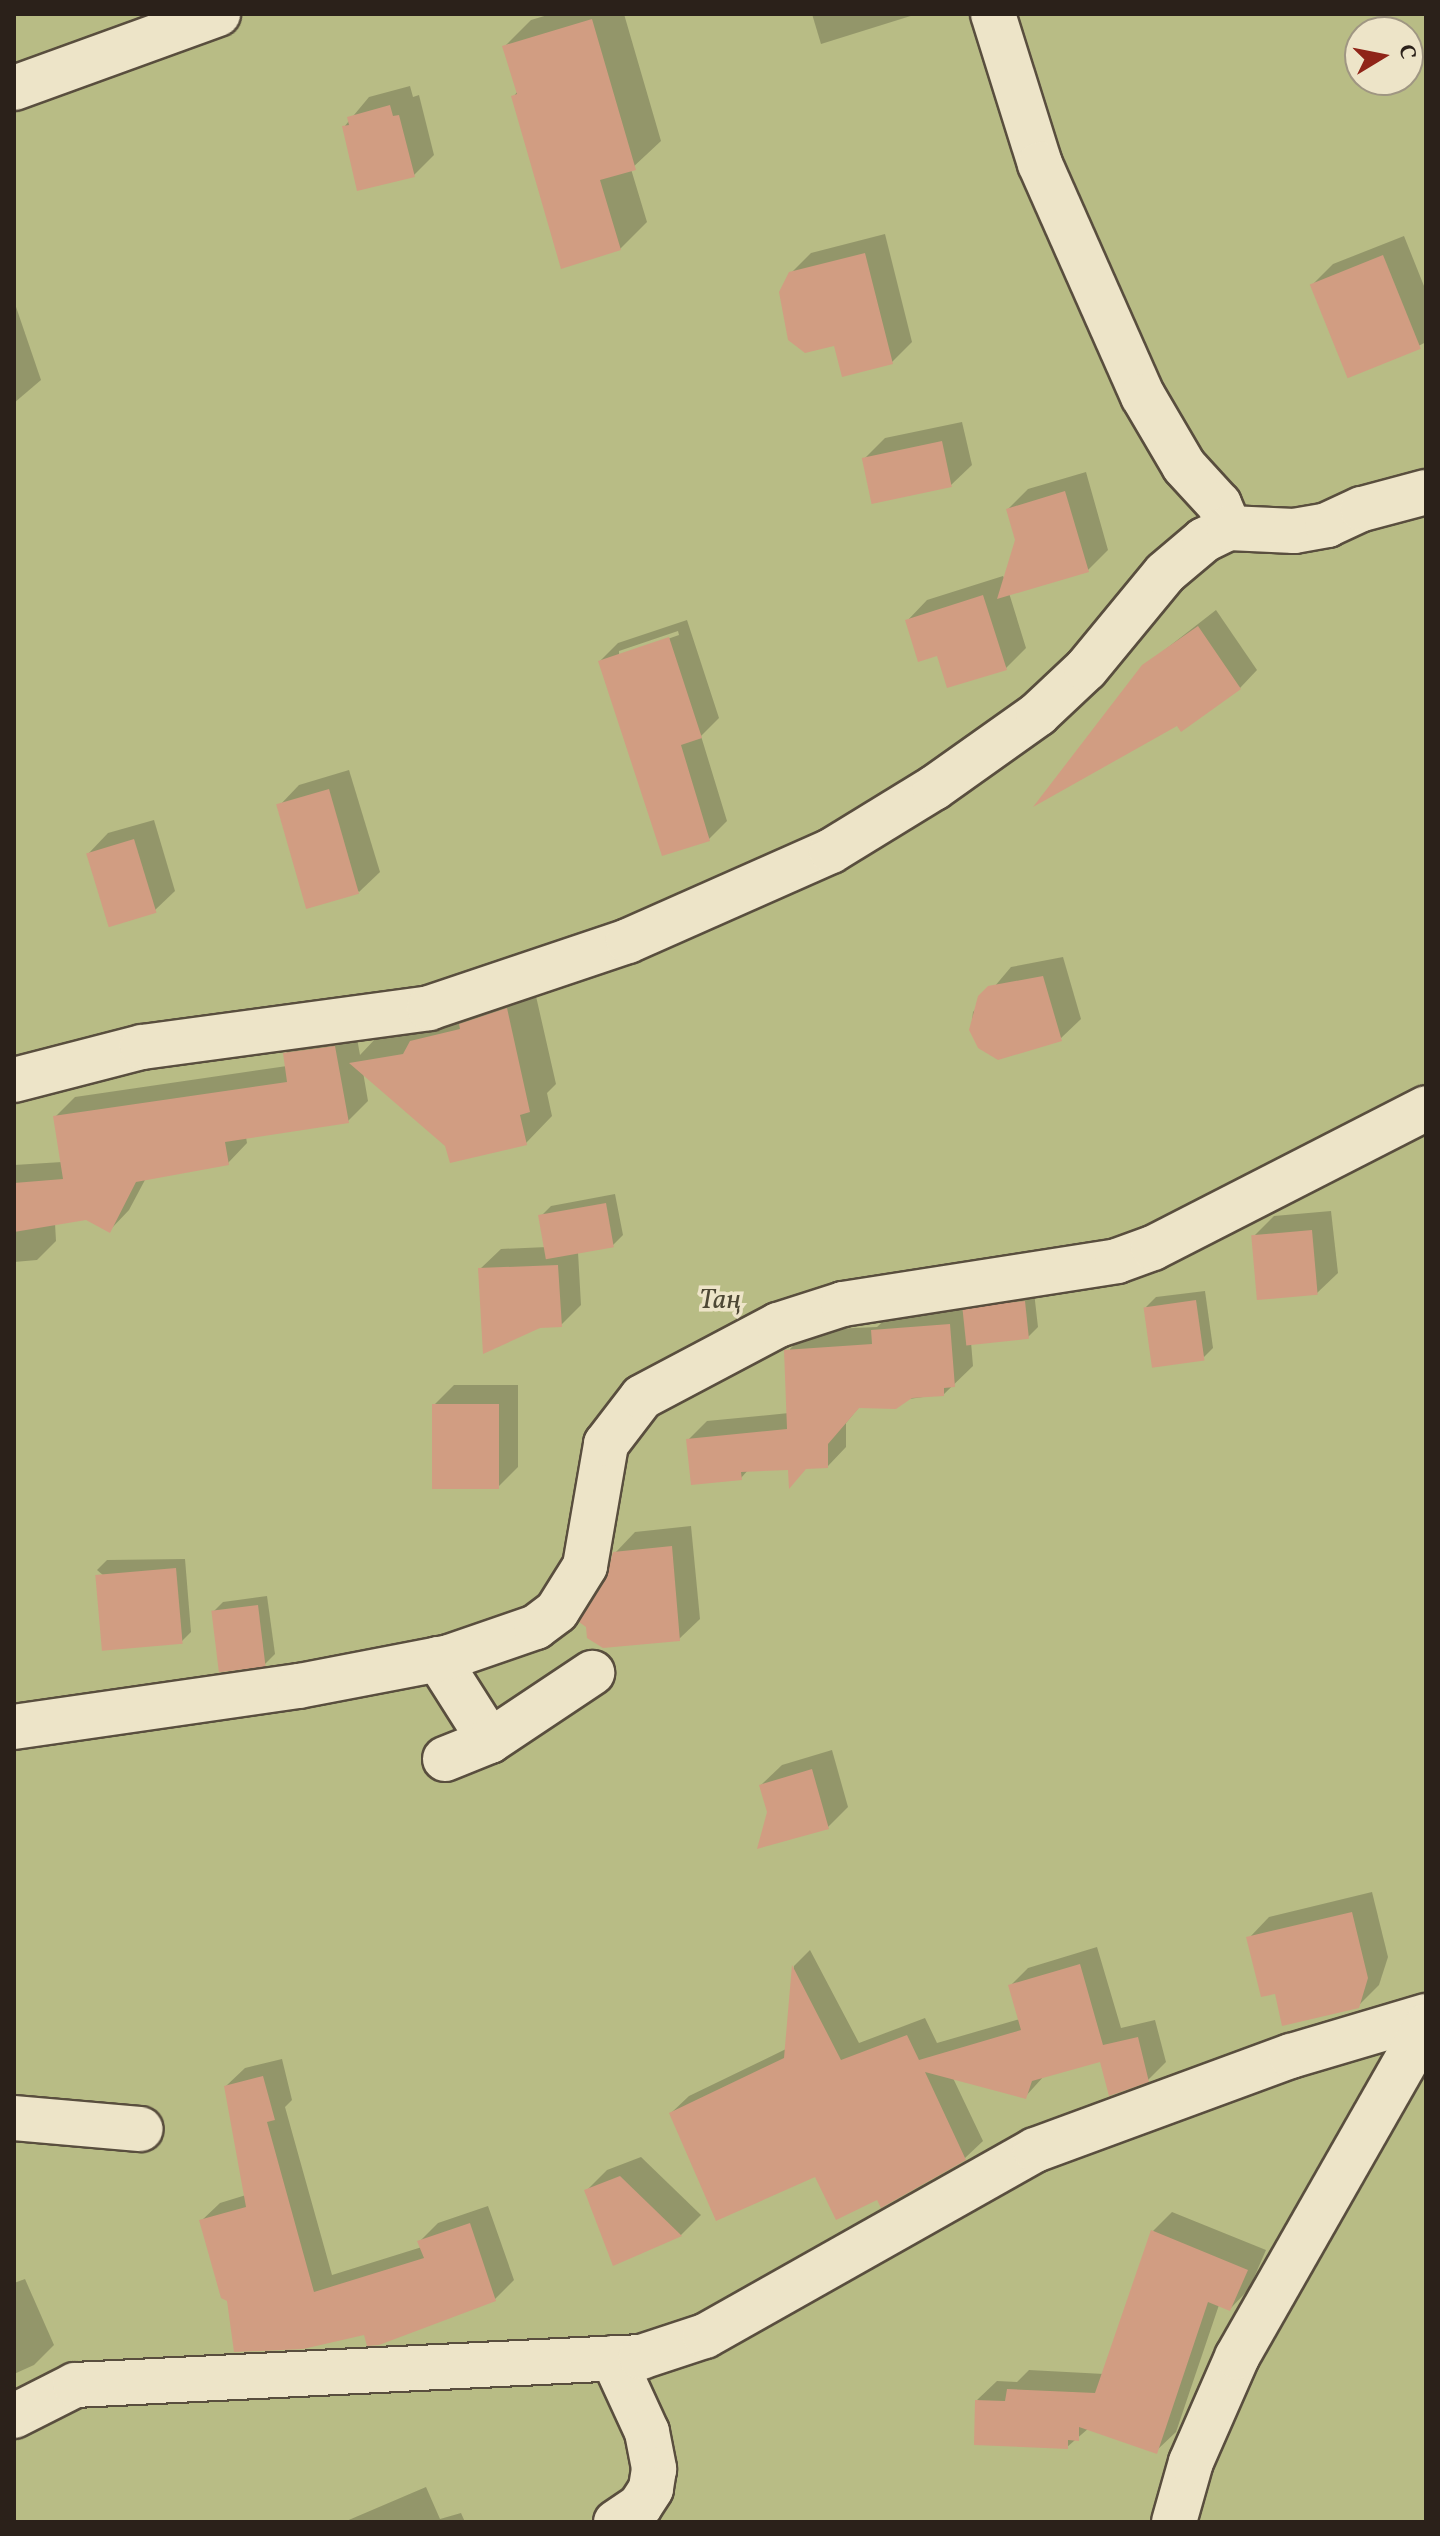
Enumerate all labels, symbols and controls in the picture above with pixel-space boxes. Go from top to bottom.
north arrow [1344,16,1424,96]
text: С [1390,42,1423,62]
park label: Таң [699,1284,741,1318]

